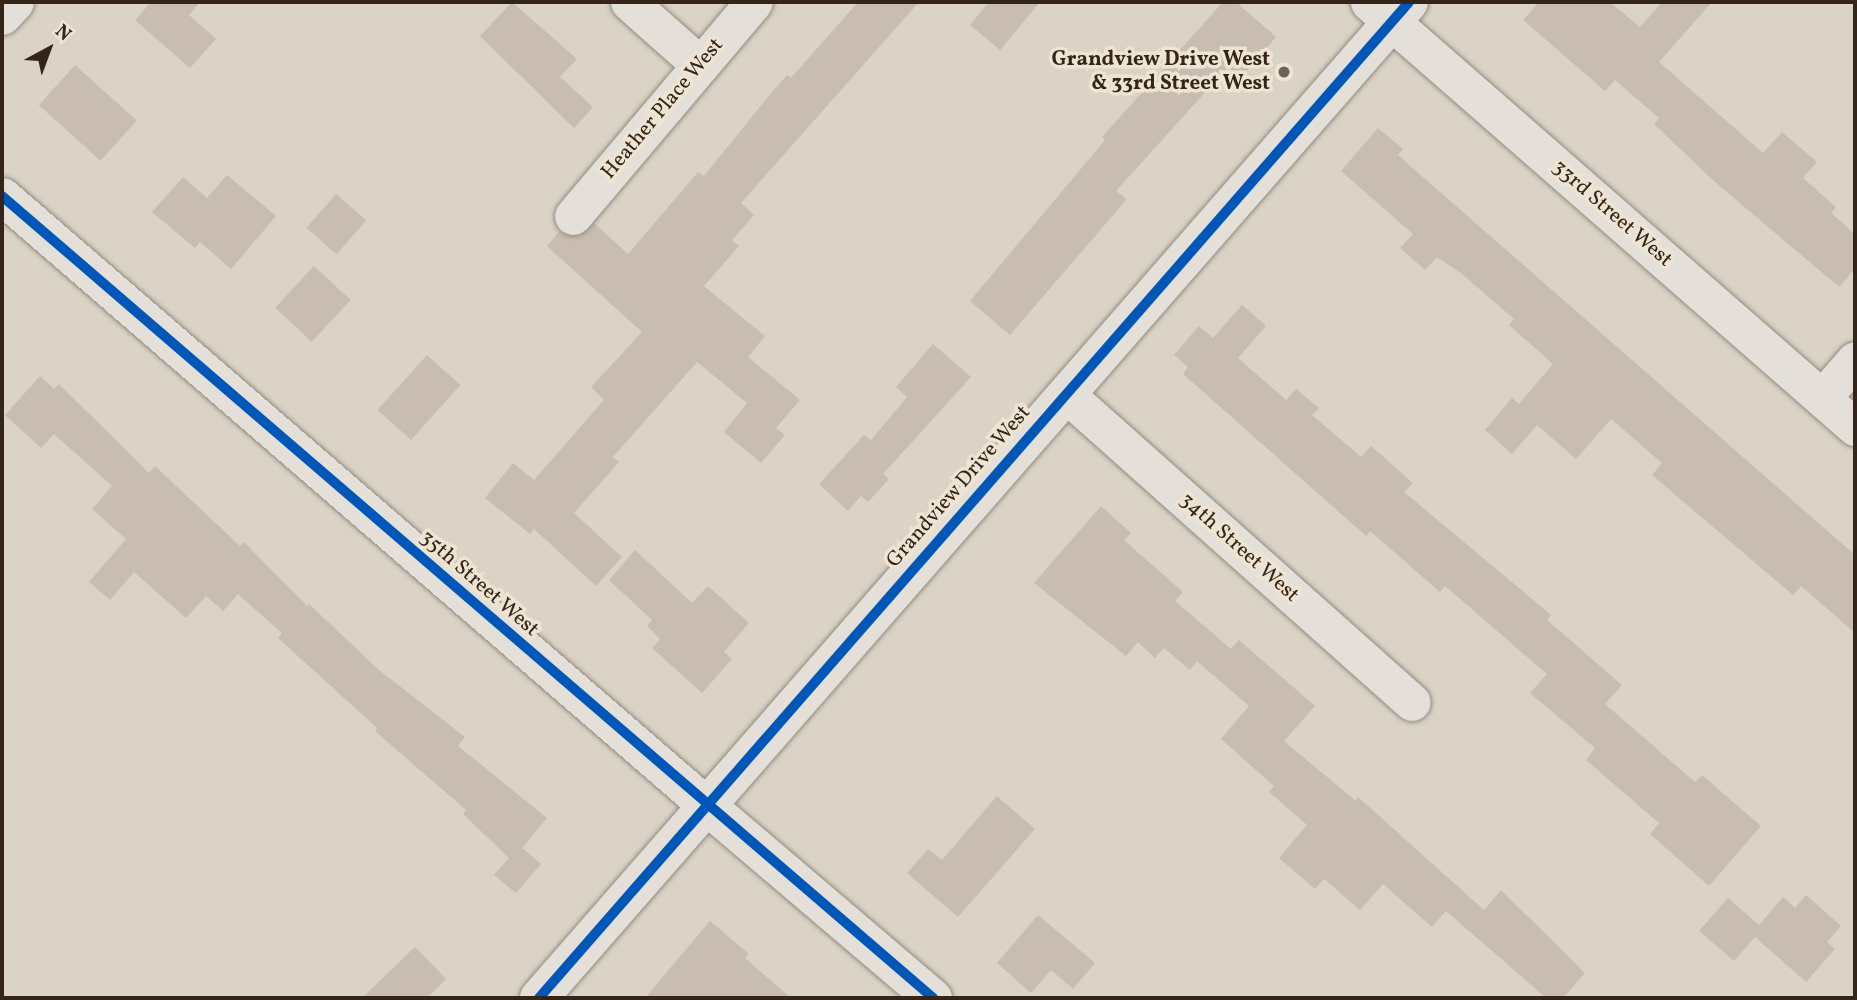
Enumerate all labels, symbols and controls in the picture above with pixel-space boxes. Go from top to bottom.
north arrow [14,14,84,84]
text: N [49,19,77,47]
street label: Heather Place West [596,33,730,185]
place label: Grandview Drive West & 33rd Street West [1051,47,1270,97]
marker: Grandview Drive West & 33rd Street West [1276,64,1292,80]
street label: 33rd Street West [1547,155,1677,273]
street label: Grandview Drive West [881,400,1037,574]
street label: 34th Street West [1174,488,1304,608]
street label: 35th Street West [414,525,544,643]

